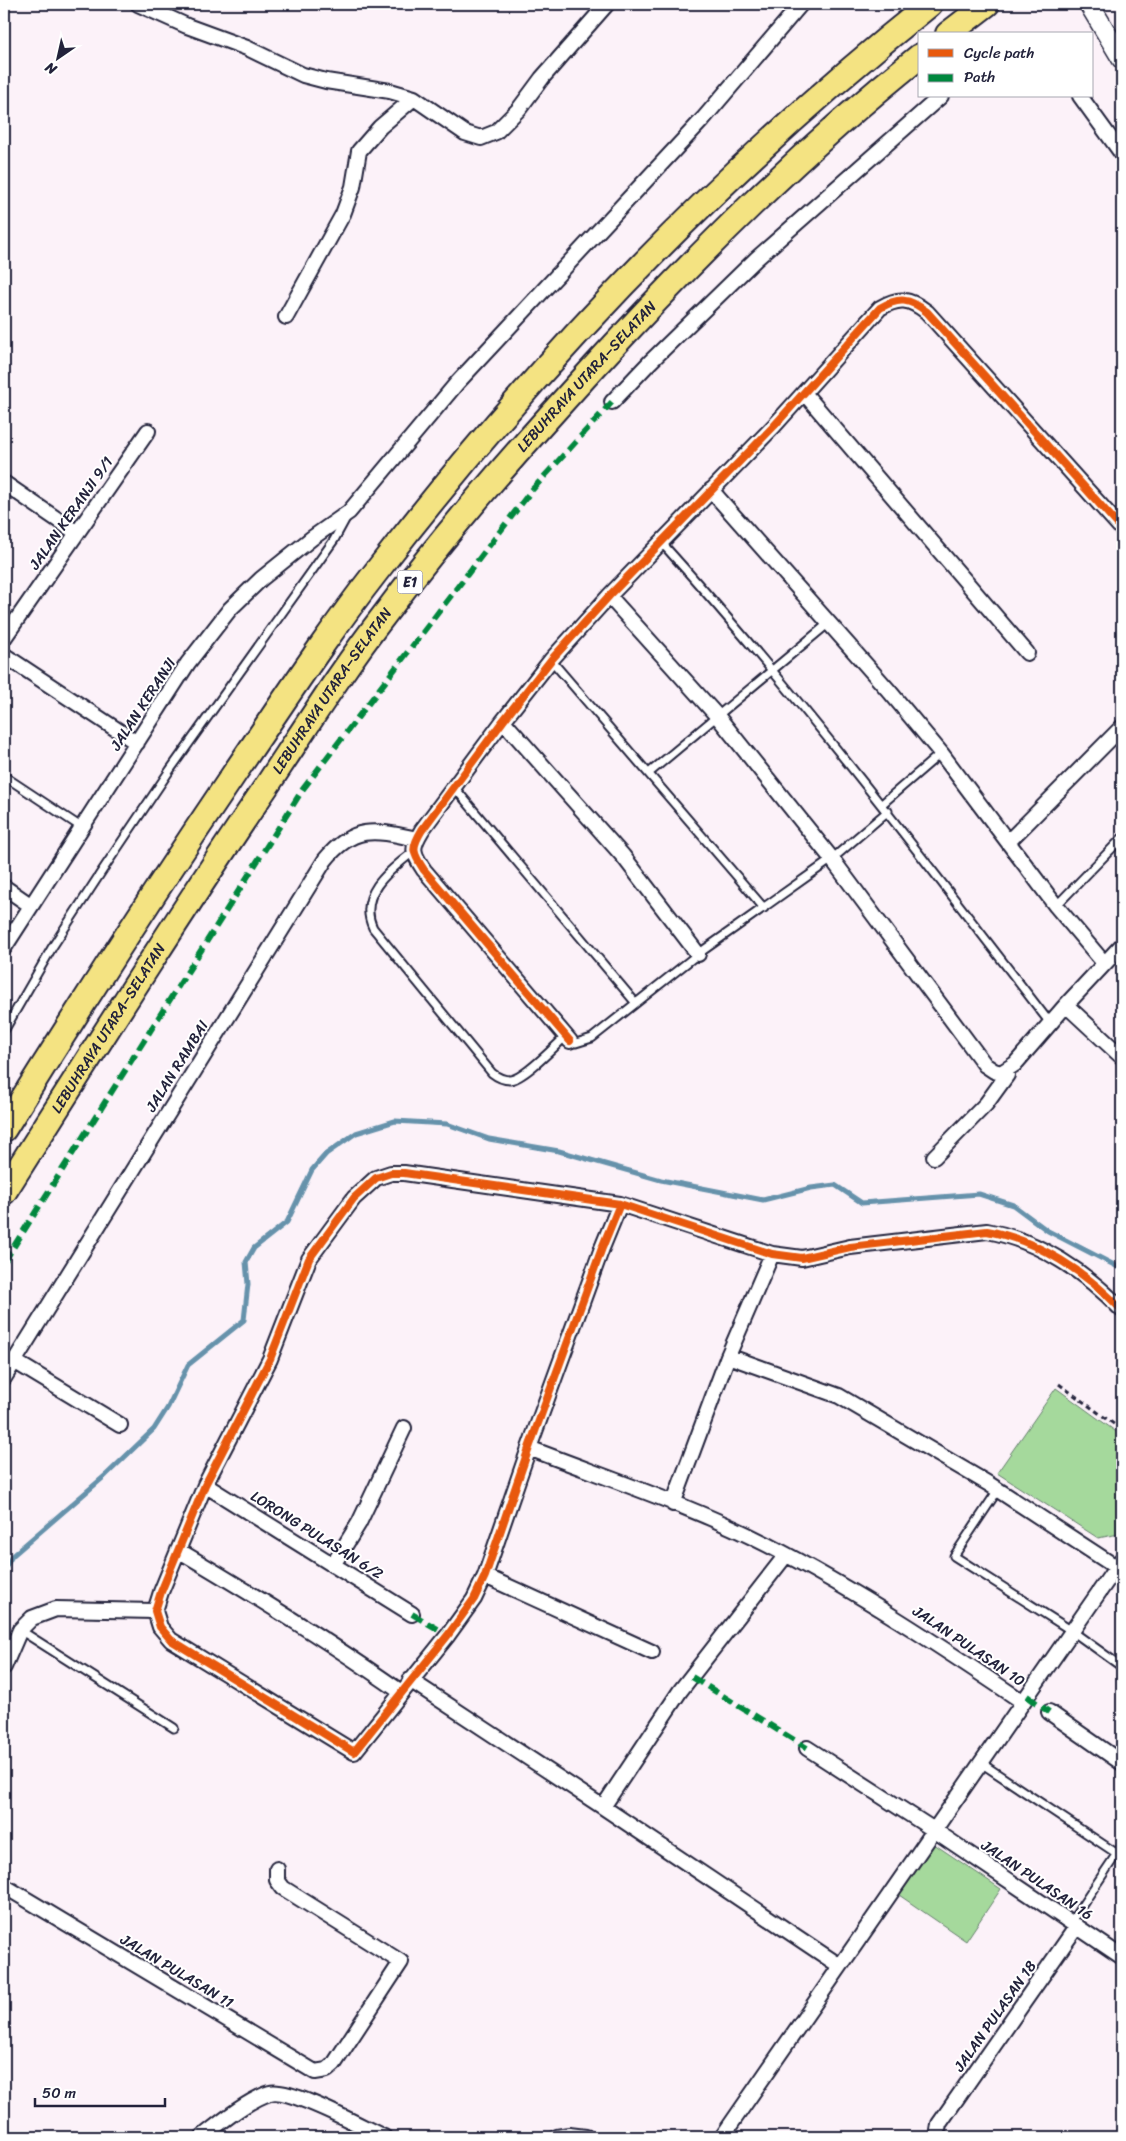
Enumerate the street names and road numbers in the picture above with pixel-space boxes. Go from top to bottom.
street label: LEBUHRAYA UTARA–SELATAN [510,294,663,458]
street label: JALAN KERANJI 9/1 [21,451,120,576]
road number: E1 [398,570,422,594]
street label: LEBUHRAYA UTARA–SELATAN [265,601,399,779]
street label: JALAN KERANJI [103,652,183,757]
street label: LEBUHRAYA UTARA–SELATAN [44,938,173,1119]
street label: JALAN RAMBAI [138,1015,216,1118]
street label: LORONG PULASAN 6/2 [245,1484,389,1587]
street label: JALAN PULASAN 10 [906,1598,1031,1694]
street label: JALAN PULASAN 16 [975,1832,1098,1927]
street label: JALAN PULASAN 11 [114,1926,239,2015]
street label: JALAN PULASAN 18 [946,1955,1043,2078]

